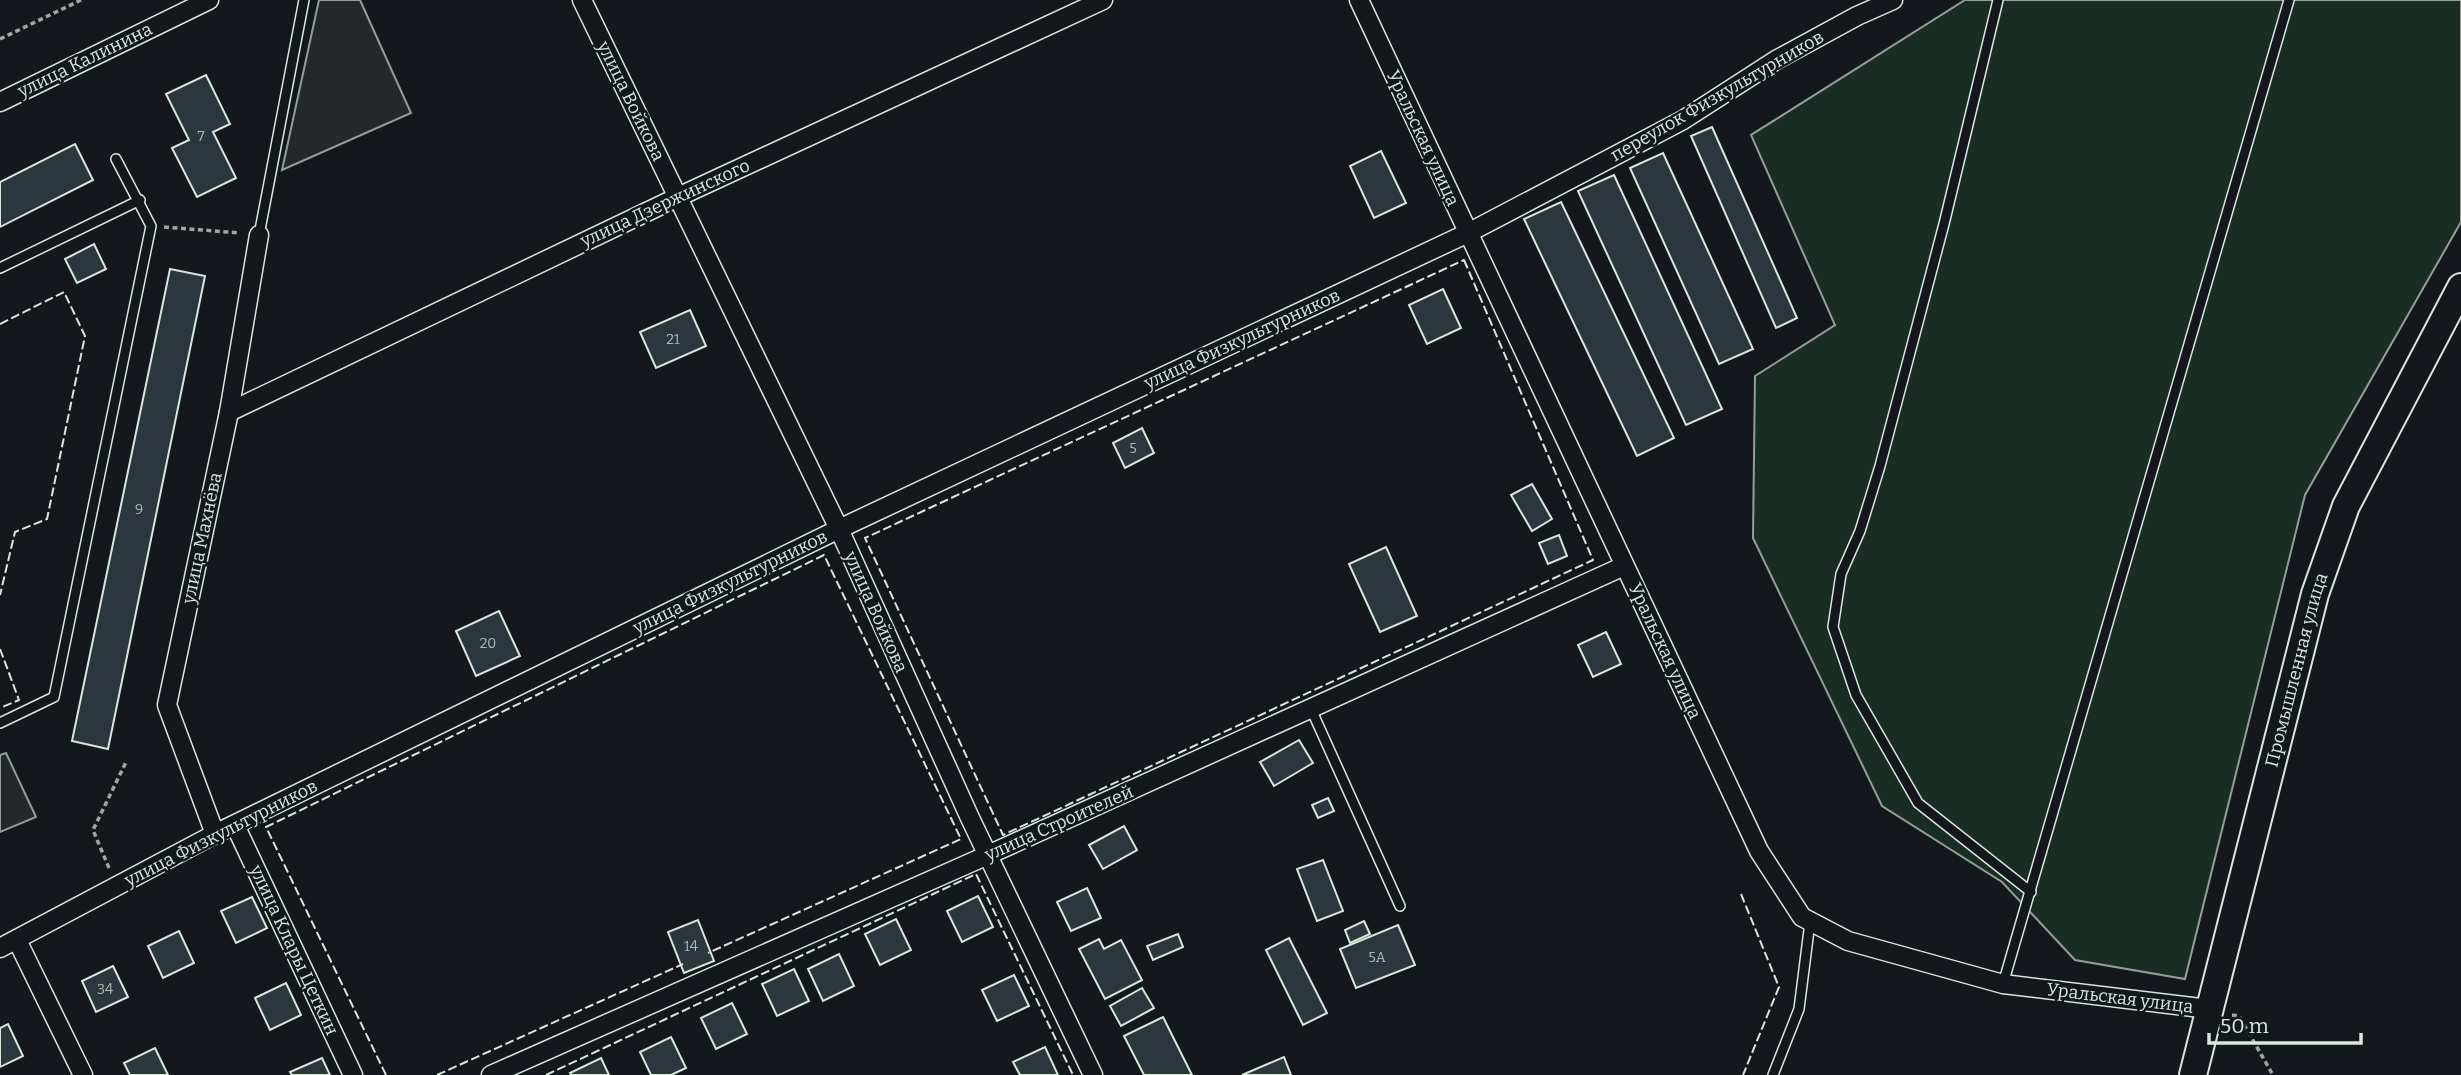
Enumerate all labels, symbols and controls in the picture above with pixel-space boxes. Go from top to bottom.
street label: улица Калинина [13,18,156,103]
street label: переулок Физкультурников [1606,26,1828,166]
street label: улица Войкова [592,37,670,165]
street label: Уральская улица [1382,66,1464,210]
house number: 7 [197,128,205,145]
street label: улица Дзержинского [576,154,753,252]
street label: улица Физкультурников [1140,284,1343,395]
house number: 21 [666,331,680,348]
house number: 5 [1129,440,1137,457]
street label: улица Махнёва [177,470,227,607]
house number: 9 [135,501,143,518]
street label: улица Физкультурников [628,525,831,639]
street label: улица Войкова [839,547,913,676]
street label: Промышленная улица [2261,570,2333,769]
street label: Уральская улица [1624,579,1706,723]
house number: 20 [480,635,496,652]
street label: улица Физкультурников [120,775,321,892]
street label: улица Строителей [980,780,1137,866]
street label: улица Клары Цеткин [244,860,343,1039]
house number: 14 [684,938,698,955]
house number: 5А [1368,949,1386,966]
street label: Уральская улица [2045,978,2195,1018]
house number: 34 [97,981,113,998]
scale bar [2209,1002,2361,1046]
text: 50 m [2220,1013,2269,1039]

